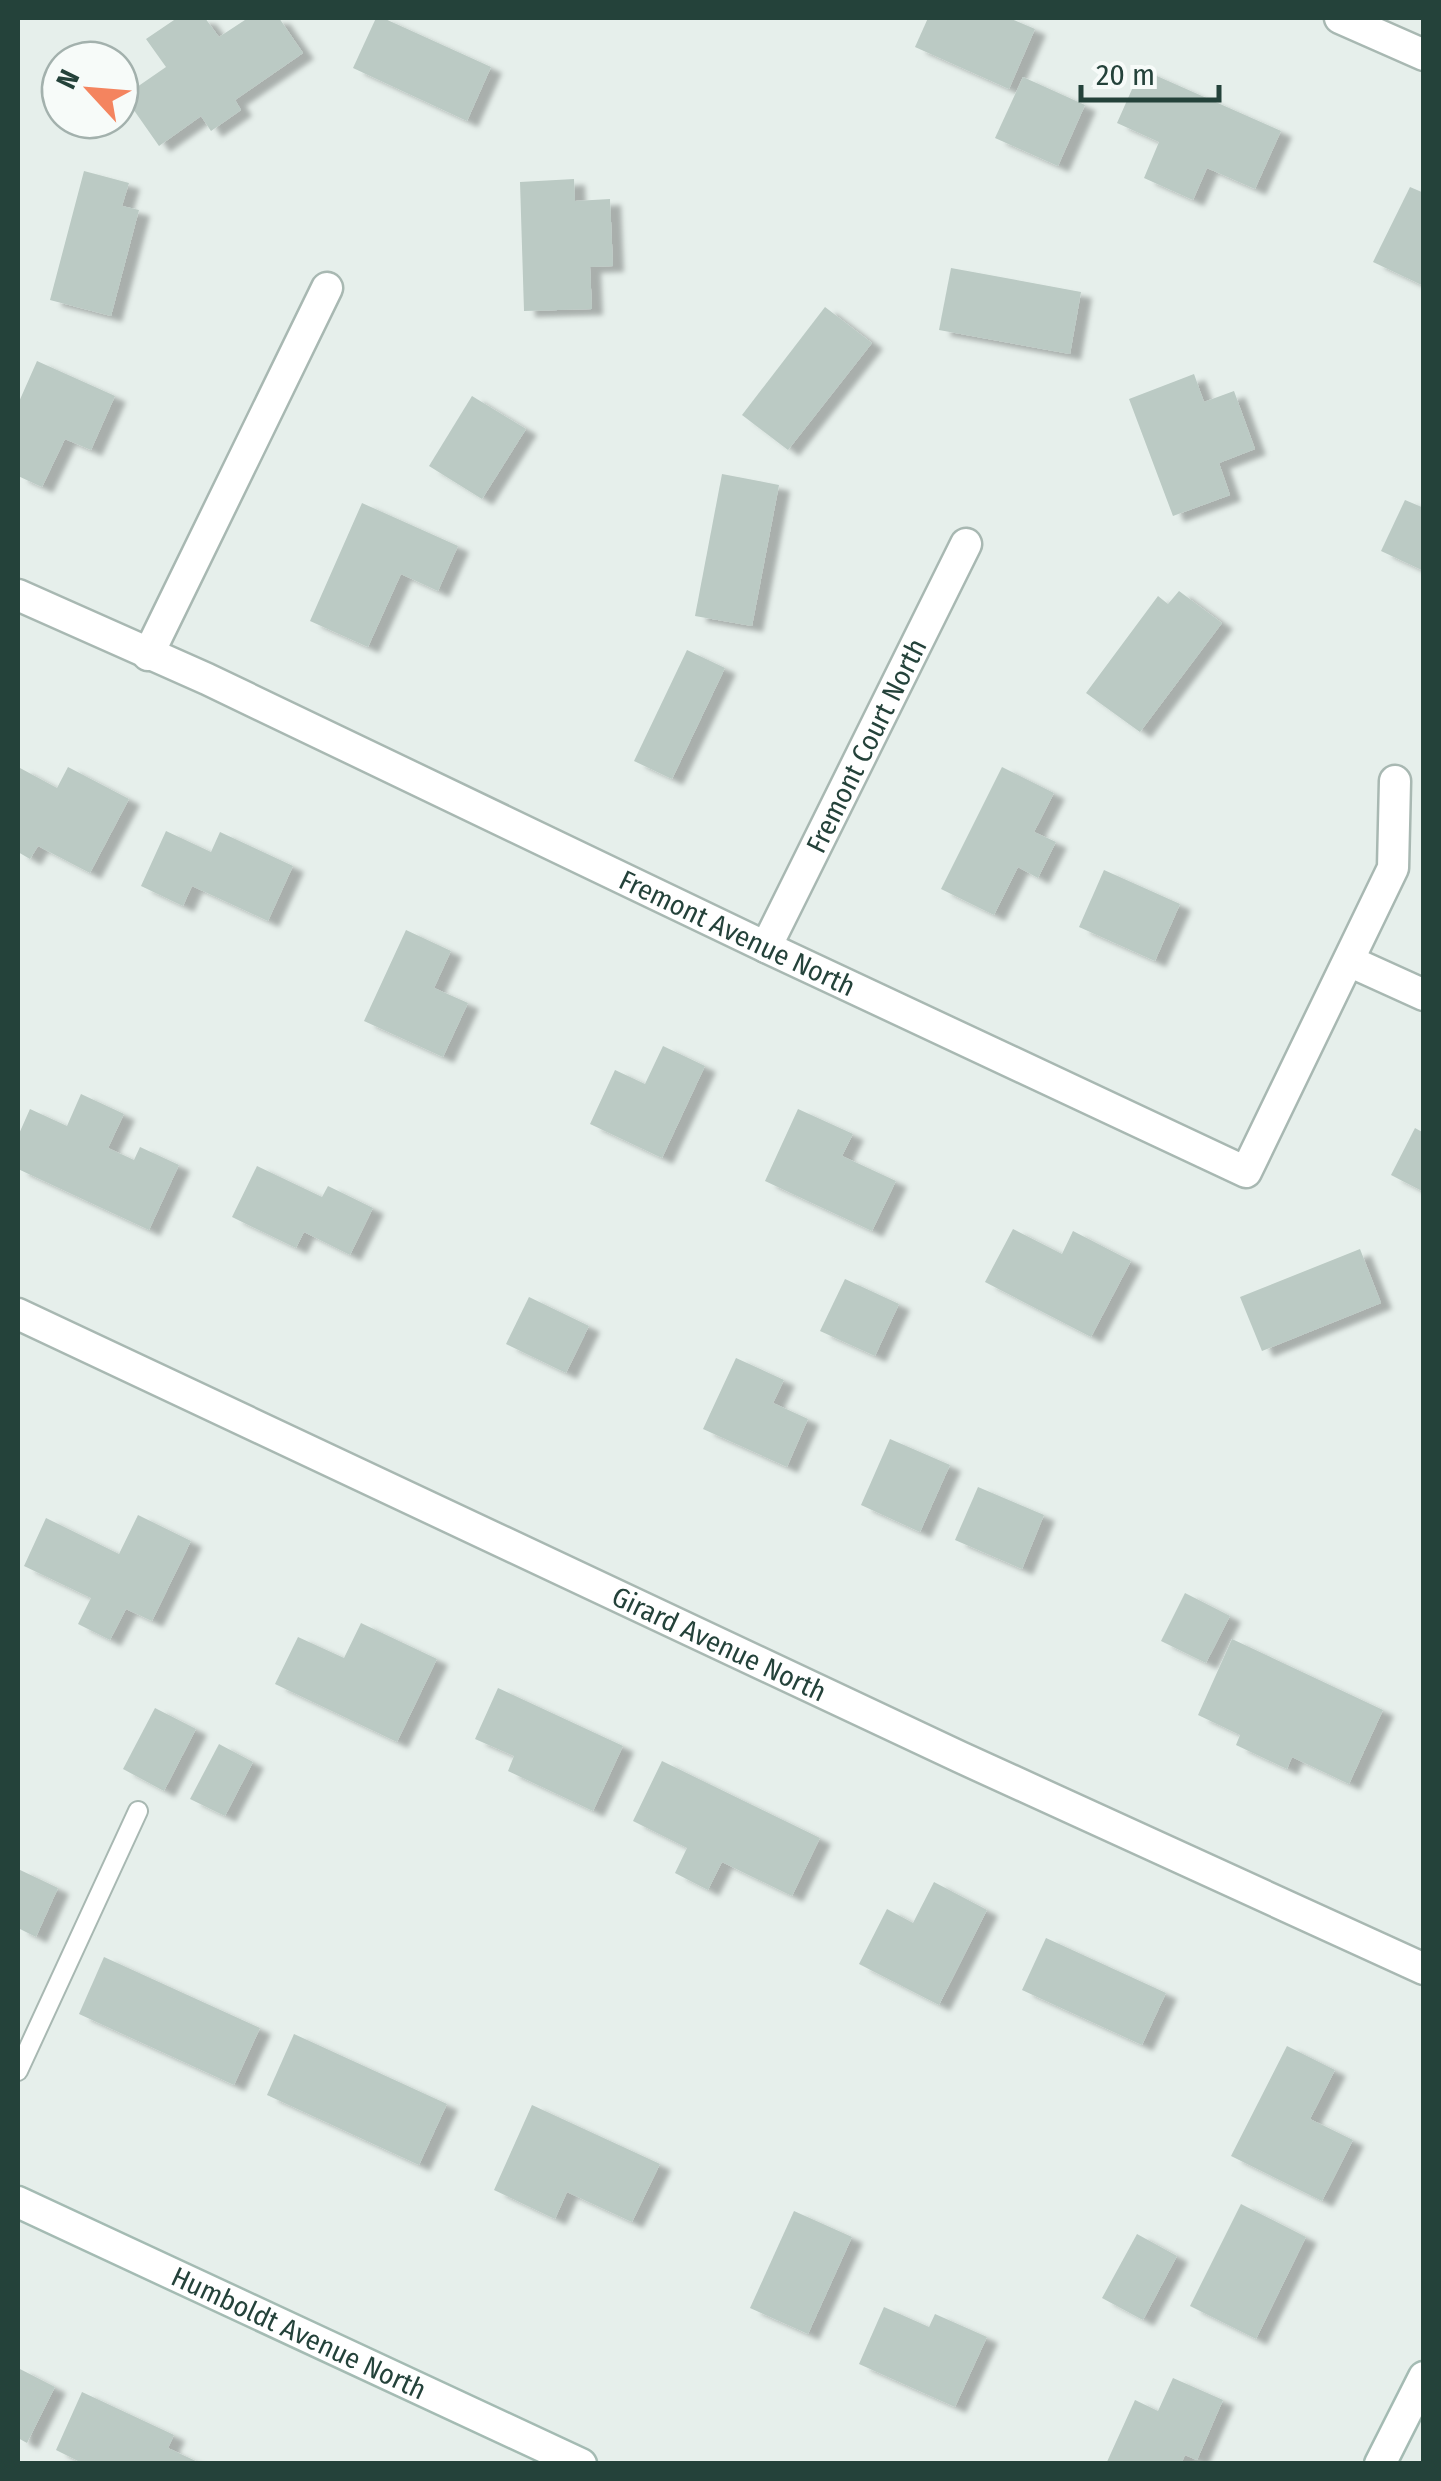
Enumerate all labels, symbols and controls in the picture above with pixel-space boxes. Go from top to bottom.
north arrow [40,40,140,140]
scale bar [1081,40,1218,102]
text: 20 m [1096,57,1155,93]
text: N [49,64,86,94]
street label: Fremont Court North [799,633,933,858]
street label: Fremont Avenue North [614,863,860,1003]
street label: Girard Avenue North [607,1580,831,1709]
street label: Humboldt Avenue North [166,2260,431,2407]

